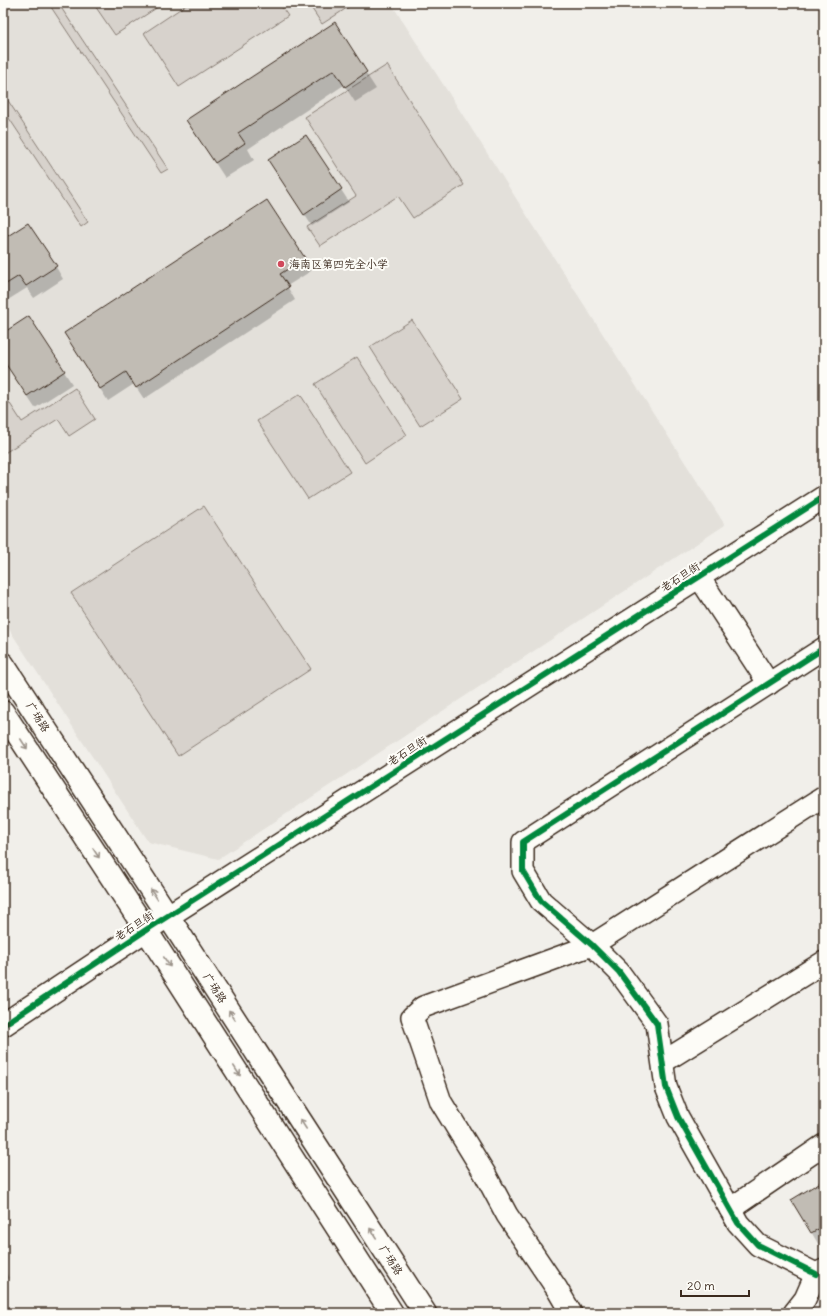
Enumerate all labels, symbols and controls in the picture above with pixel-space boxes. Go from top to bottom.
place label: 海南区第四完全小学 [289,257,388,271]
marker: 海南区第四完全小学 [276,259,286,269]
street label: 老石旦街 [658,559,703,595]
street label: 广场路 [23,699,53,735]
street label: 老石旦街 [385,733,430,769]
one-way arrow [20,739,29,750]
one-way arrow [92,847,100,858]
one-way arrow [150,889,158,900]
street label: 老石旦街 [112,908,157,944]
one-way arrow [163,956,171,967]
street label: 广场路 [200,970,230,1006]
one-way arrow [228,1010,236,1021]
one-way arrow [233,1066,241,1077]
one-way arrow [299,1119,307,1130]
one-way arrow [369,1227,377,1239]
street label: 广场路 [376,1242,406,1278]
scale bar [681,1272,749,1298]
text: 20 m [687,1278,715,1293]

